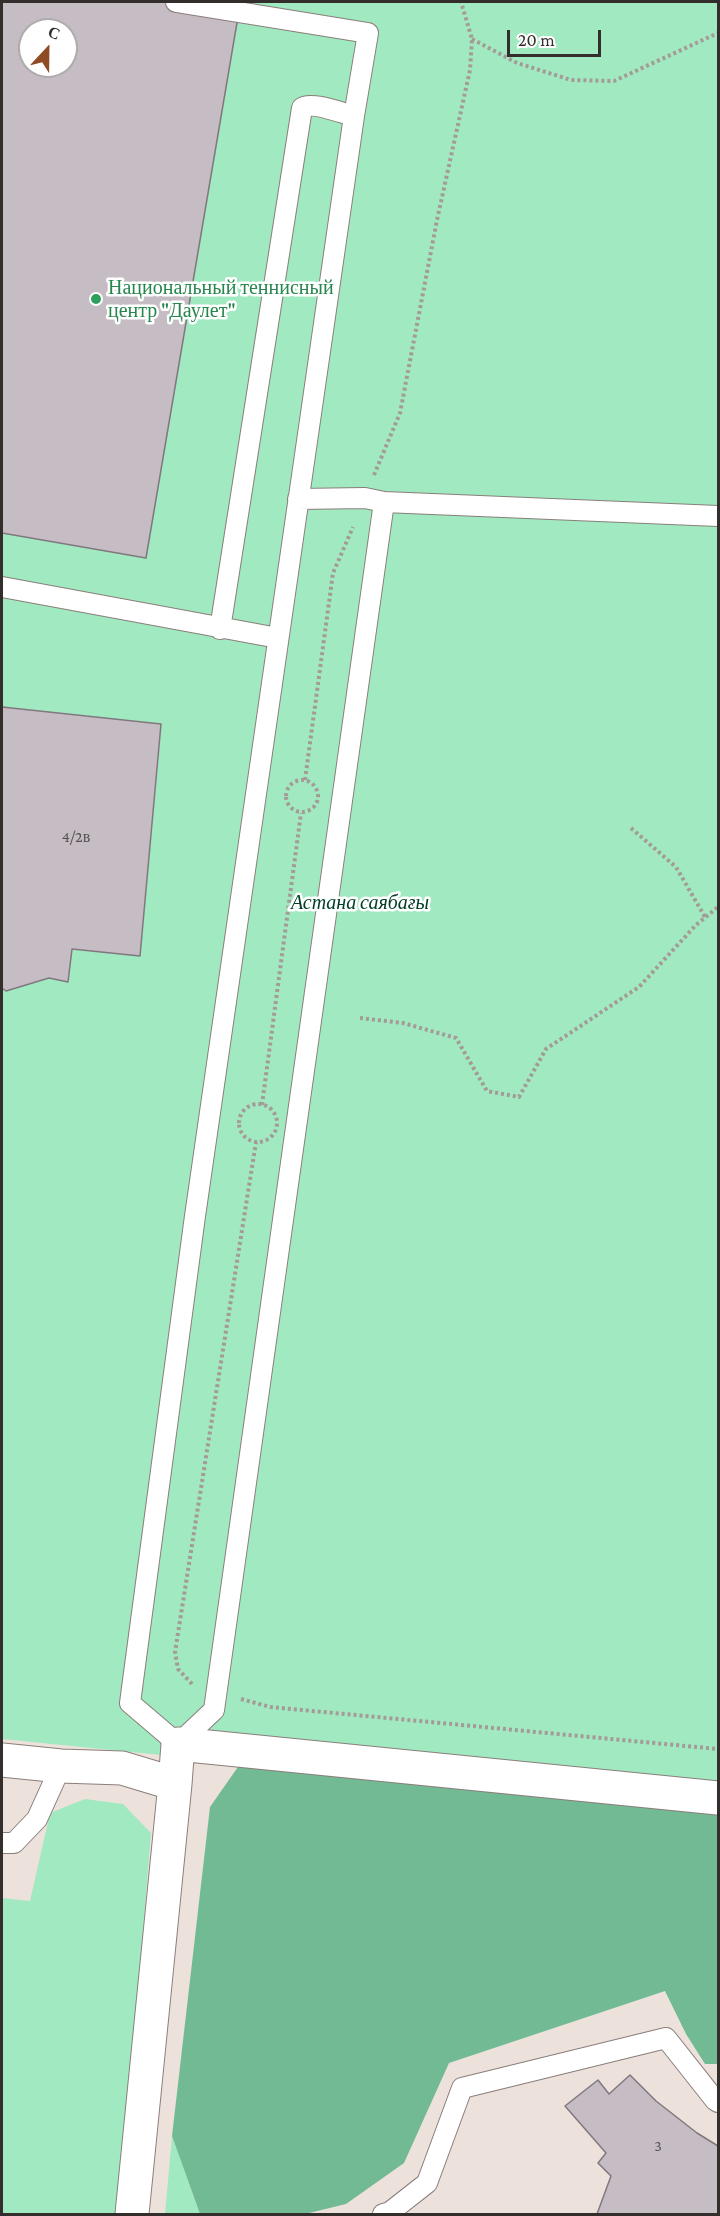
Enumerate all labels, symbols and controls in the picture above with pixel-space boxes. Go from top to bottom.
north arrow [18,18,78,78]
scale bar [510,18,604,56]
text: С [46,23,63,43]
text: 20 m [518,30,555,50]
place label: Национальный теннисный центр "Даулет" [108,276,334,323]
marker: Национальный теннисный центр "Даулет" [89,292,103,306]
house number: 4/2в [62,827,90,847]
park label: Астана саябағы [291,891,429,915]
house number: 3 [654,2136,662,2156]

